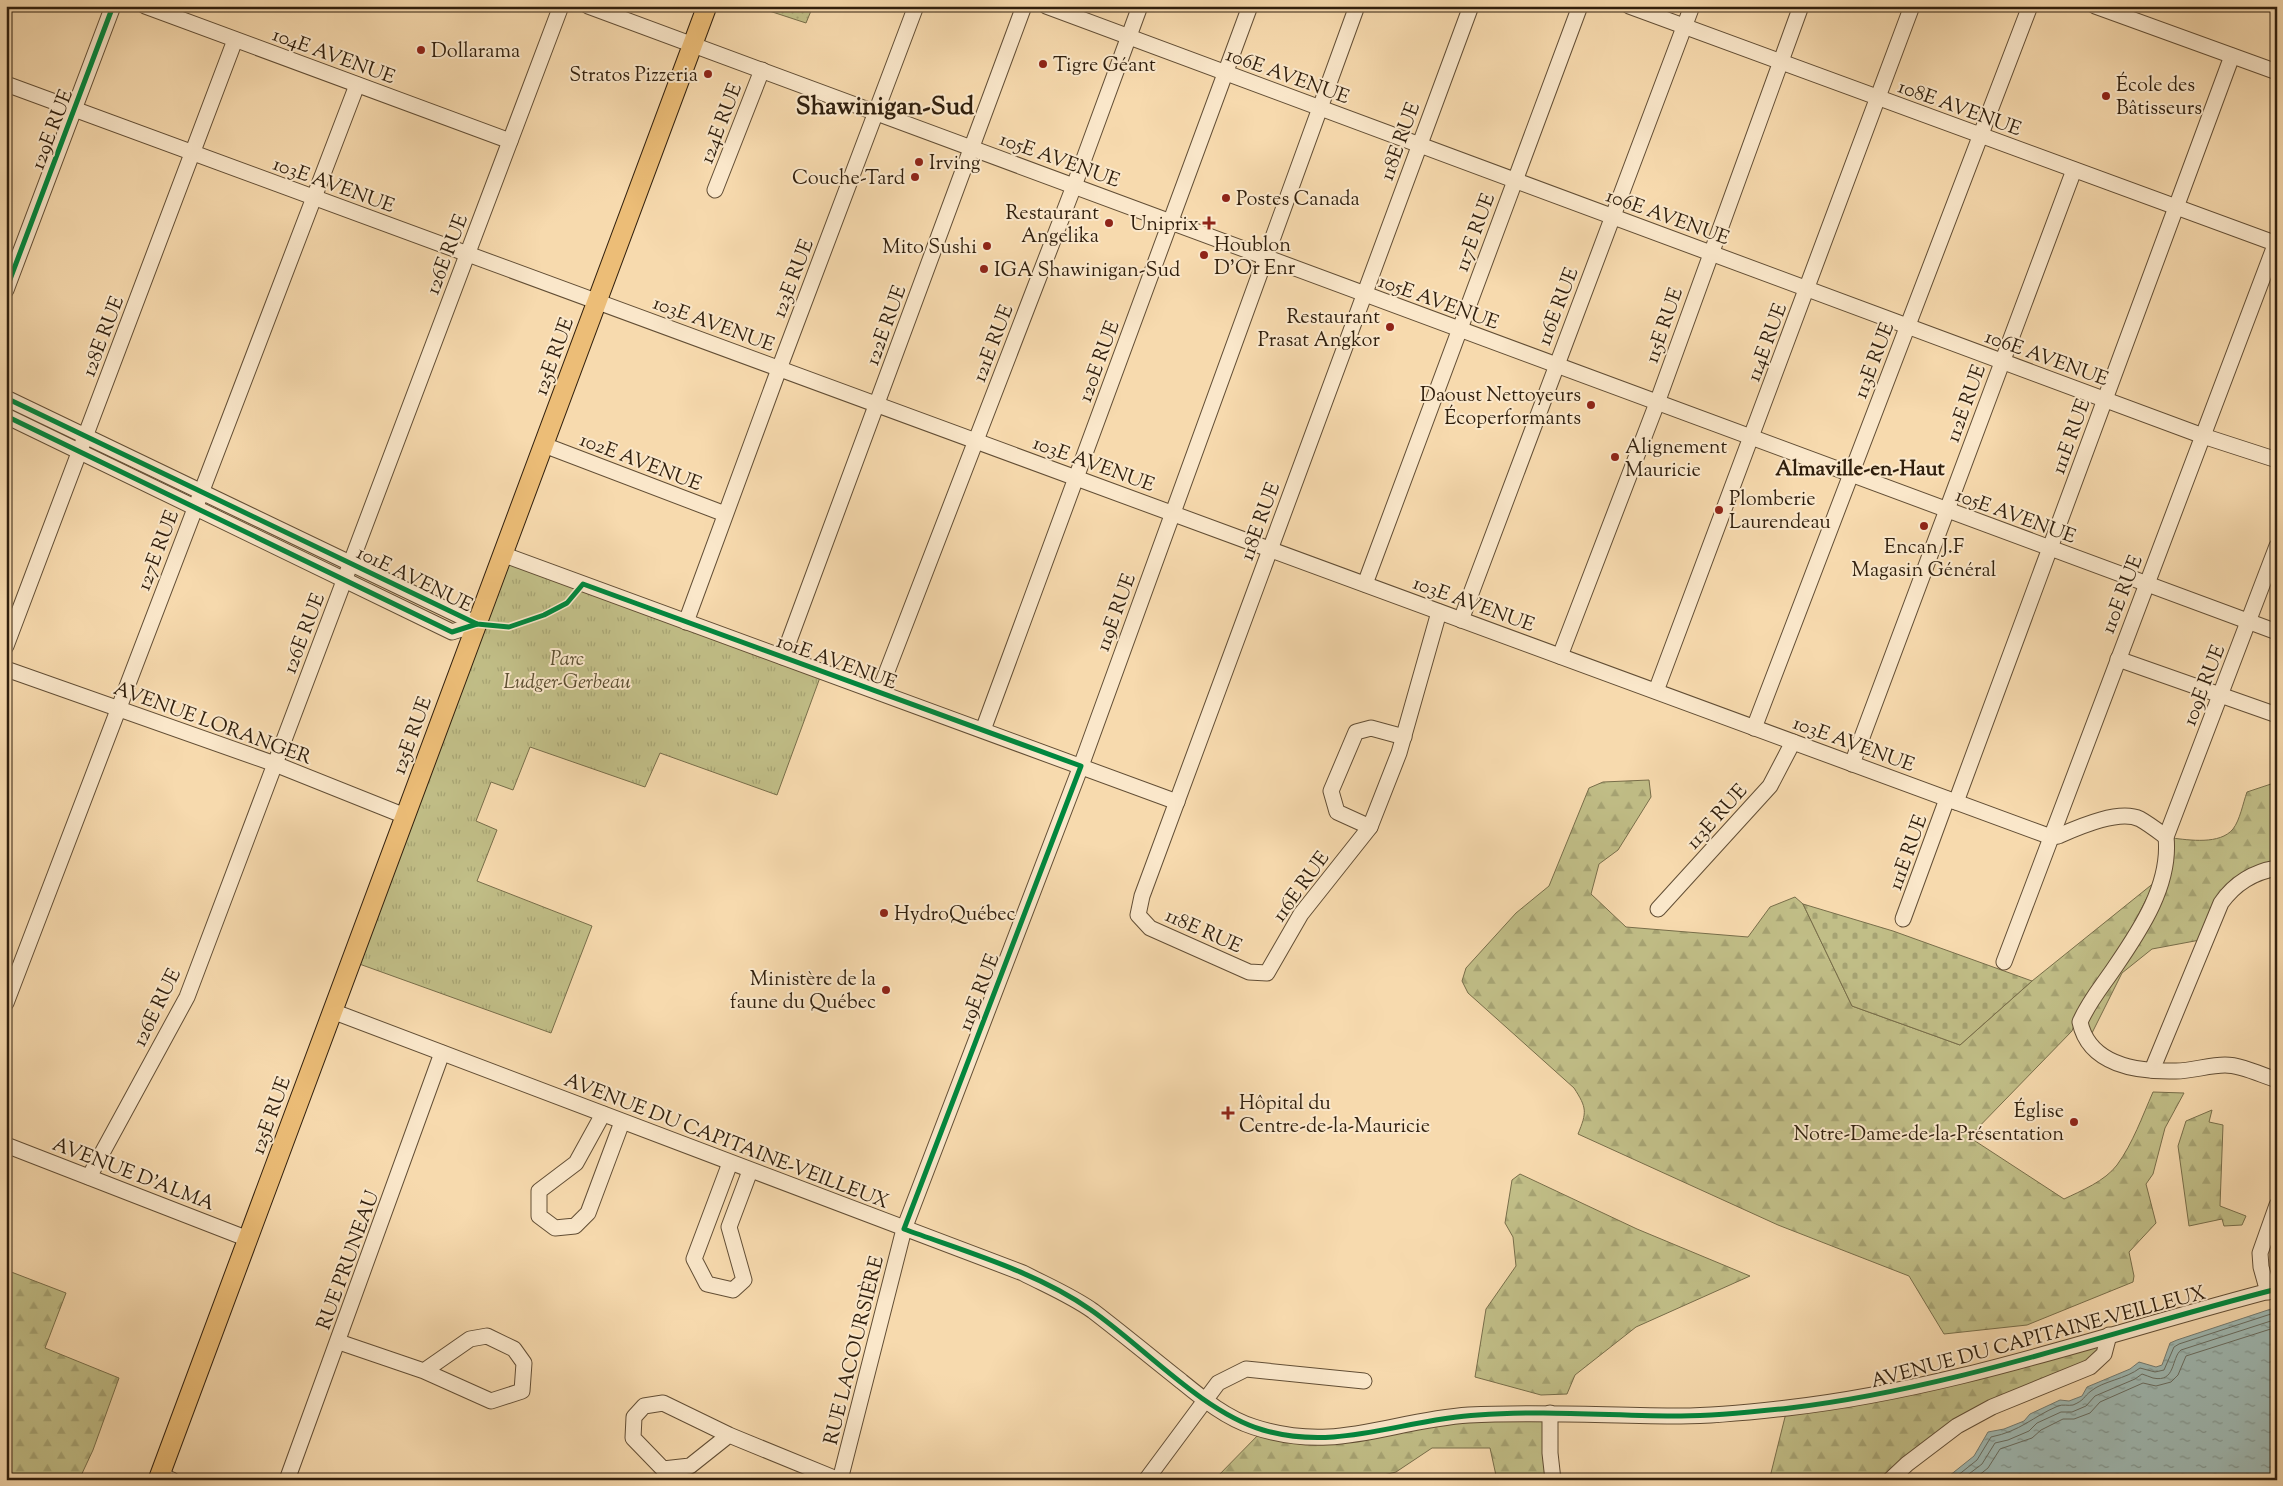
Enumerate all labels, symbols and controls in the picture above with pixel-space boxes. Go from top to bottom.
street label: 104E AVENUE [268,22,399,93]
place label: Dollarama [431,38,520,67]
street label: 106E AVENUE [1221,42,1353,113]
marker: Dollarama [415,44,427,56]
place label: Tigre Géant [1053,52,1156,81]
marker: Tigre Géant [1037,58,1049,70]
place label: Stratos Pizzeria [569,62,698,91]
marker: Stratos Pizzeria [702,68,714,80]
place label: École des Bâtisseurs [2116,71,2202,124]
street label: 108E AVENUE [1893,74,2025,145]
street label: 124E RUE [694,79,751,168]
street label: 129E RUE [25,86,82,174]
district label: Shawinigan-Sud [796,90,975,126]
marker: École des Bâtisseurs [2100,90,2112,102]
street label: 118E RUE [1374,99,1429,185]
street label: 105E AVENUE [995,126,1123,197]
place label: Irving [929,150,981,179]
street label: 103E AVENUE [268,151,398,222]
marker: Irving [913,156,925,168]
place label: Couche-Tard [792,165,905,194]
marker: Couche-Tard [909,171,921,183]
street label: 106E AVENUE [1601,183,1733,254]
place label: Postes Canada [1236,186,1360,215]
street label: 117E RUE [1449,190,1504,276]
marker: Postes Canada [1220,192,1232,204]
place label: Restaurant Angelika [1006,200,1099,252]
street label: 126E RUE [420,210,477,299]
place label: Uniprix [1130,211,1199,240]
marker: Restaurant Angelika [1103,217,1115,229]
marker: Uniprix [1203,217,1215,229]
place label: Houblon D'Or Enr [1214,232,1296,284]
place label: Mito Sushi [882,234,977,263]
street label: 123E RUE [766,235,823,322]
marker: Mito Sushi [981,240,993,252]
marker: Houblon D'Or Enr [1198,249,1210,261]
place label: IGA Shawinigan-Sud [994,257,1180,286]
marker: IGA Shawinigan-Sud [978,263,990,275]
street label: 116E RUE [1531,264,1587,350]
street label: 105E AVENUE [1374,268,1502,339]
street label: 122E RUE [859,282,915,370]
street label: 115E RUE [1639,284,1692,368]
street label: 103E AVENUE [648,290,778,361]
street label: 128E RUE [76,292,133,381]
street label: 114E RUE [1741,300,1796,386]
street label: 121E RUE [966,301,1022,387]
place label: Restaurant Prasat Angkor [1258,304,1380,356]
street label: 125E RUE [528,314,583,400]
street label: 120E RUE [1072,317,1128,407]
street label: 113E RUE [1848,319,1903,403]
marker: Restaurant Prasat Angkor [1384,321,1396,333]
street label: 106E AVENUE [1980,324,2112,395]
street label: 112E RUE [1940,361,1995,447]
place label: Daoust Nettoyeurs Écoperformants [1420,382,1581,434]
street label: 111E RUE [2045,395,2099,479]
marker: Daoust Nettoyeurs Écoperformants [1585,399,1597,411]
street label: 102E AVENUE [575,427,705,500]
street label: 103E AVENUE [1028,430,1158,501]
place label: Alignement Mauricie [1625,434,1727,486]
marker: Alignement Mauricie [1609,451,1621,463]
district label: Almaville-en-Haut [1775,455,1946,485]
street label: 118E RUE [1234,479,1289,565]
street label: 105E AVENUE [1951,482,2079,553]
place label: Plomberie Laurendeau [1729,486,1831,538]
marker: Plomberie Laurendeau [1713,504,1725,516]
street label: 127E RUE [131,506,188,595]
marker: Encan J.F Magasin Général [1918,520,1930,532]
place label: Encan J.F Magasin Général [1852,534,1997,586]
street label: 101E AVENUE [351,540,477,621]
street label: 110E RUE [2095,551,2152,638]
street label: 119E RUE [1090,570,1145,656]
street label: 103E AVENUE [1408,570,1538,641]
street label: 126E RUE [277,589,334,678]
street label: 101E AVENUE [772,628,900,699]
street label: 109E RUE [2177,641,2234,731]
park label: Parc Ludger-Gerbeau [503,646,631,698]
street label: AVENUE LORANGER [109,675,316,774]
street label: 125E RUE [386,693,441,779]
street label: 103E AVENUE [1788,710,1918,781]
street label: 113E RUE [1680,778,1755,857]
street label: 111E RUE [1882,811,1936,895]
street label: 116E RUE [1266,846,1338,929]
place label: HydroQuébec [894,901,1016,930]
street label: 118E RUE [1160,902,1246,962]
marker: HydroQuébec [878,907,890,919]
street label: 119E RUE [952,950,1008,1036]
street label: 126E RUE [127,964,190,1052]
place label: Ministère de la faune du Québec [730,966,876,1018]
marker: Ministère de la faune du Québec [880,984,892,996]
street label: AVENUE DU CAPITAINE-VEILLEUX [560,1067,893,1218]
street label: 125E RUE [245,1073,300,1159]
place label: Hôpital du Centre-de-la-Mauricie [1239,1090,1430,1142]
place label: Église Notre-Dame-de-la-Présentation [1793,1097,2064,1150]
marker: Hôpital du Centre-de-la-Mauricie [1221,1106,1235,1120]
marker: Église Notre-Dame-de-la-Présentation [2068,1116,2080,1128]
street label: AVENUE D'ALMA [48,1131,219,1220]
street label: RUE PRUNEAU [311,1187,388,1334]
street label: RUE LACOURSIÈRE [817,1253,893,1448]
street label: AVENUE DU CAPITAINE-VEILLEUX [1868,1280,2209,1397]

